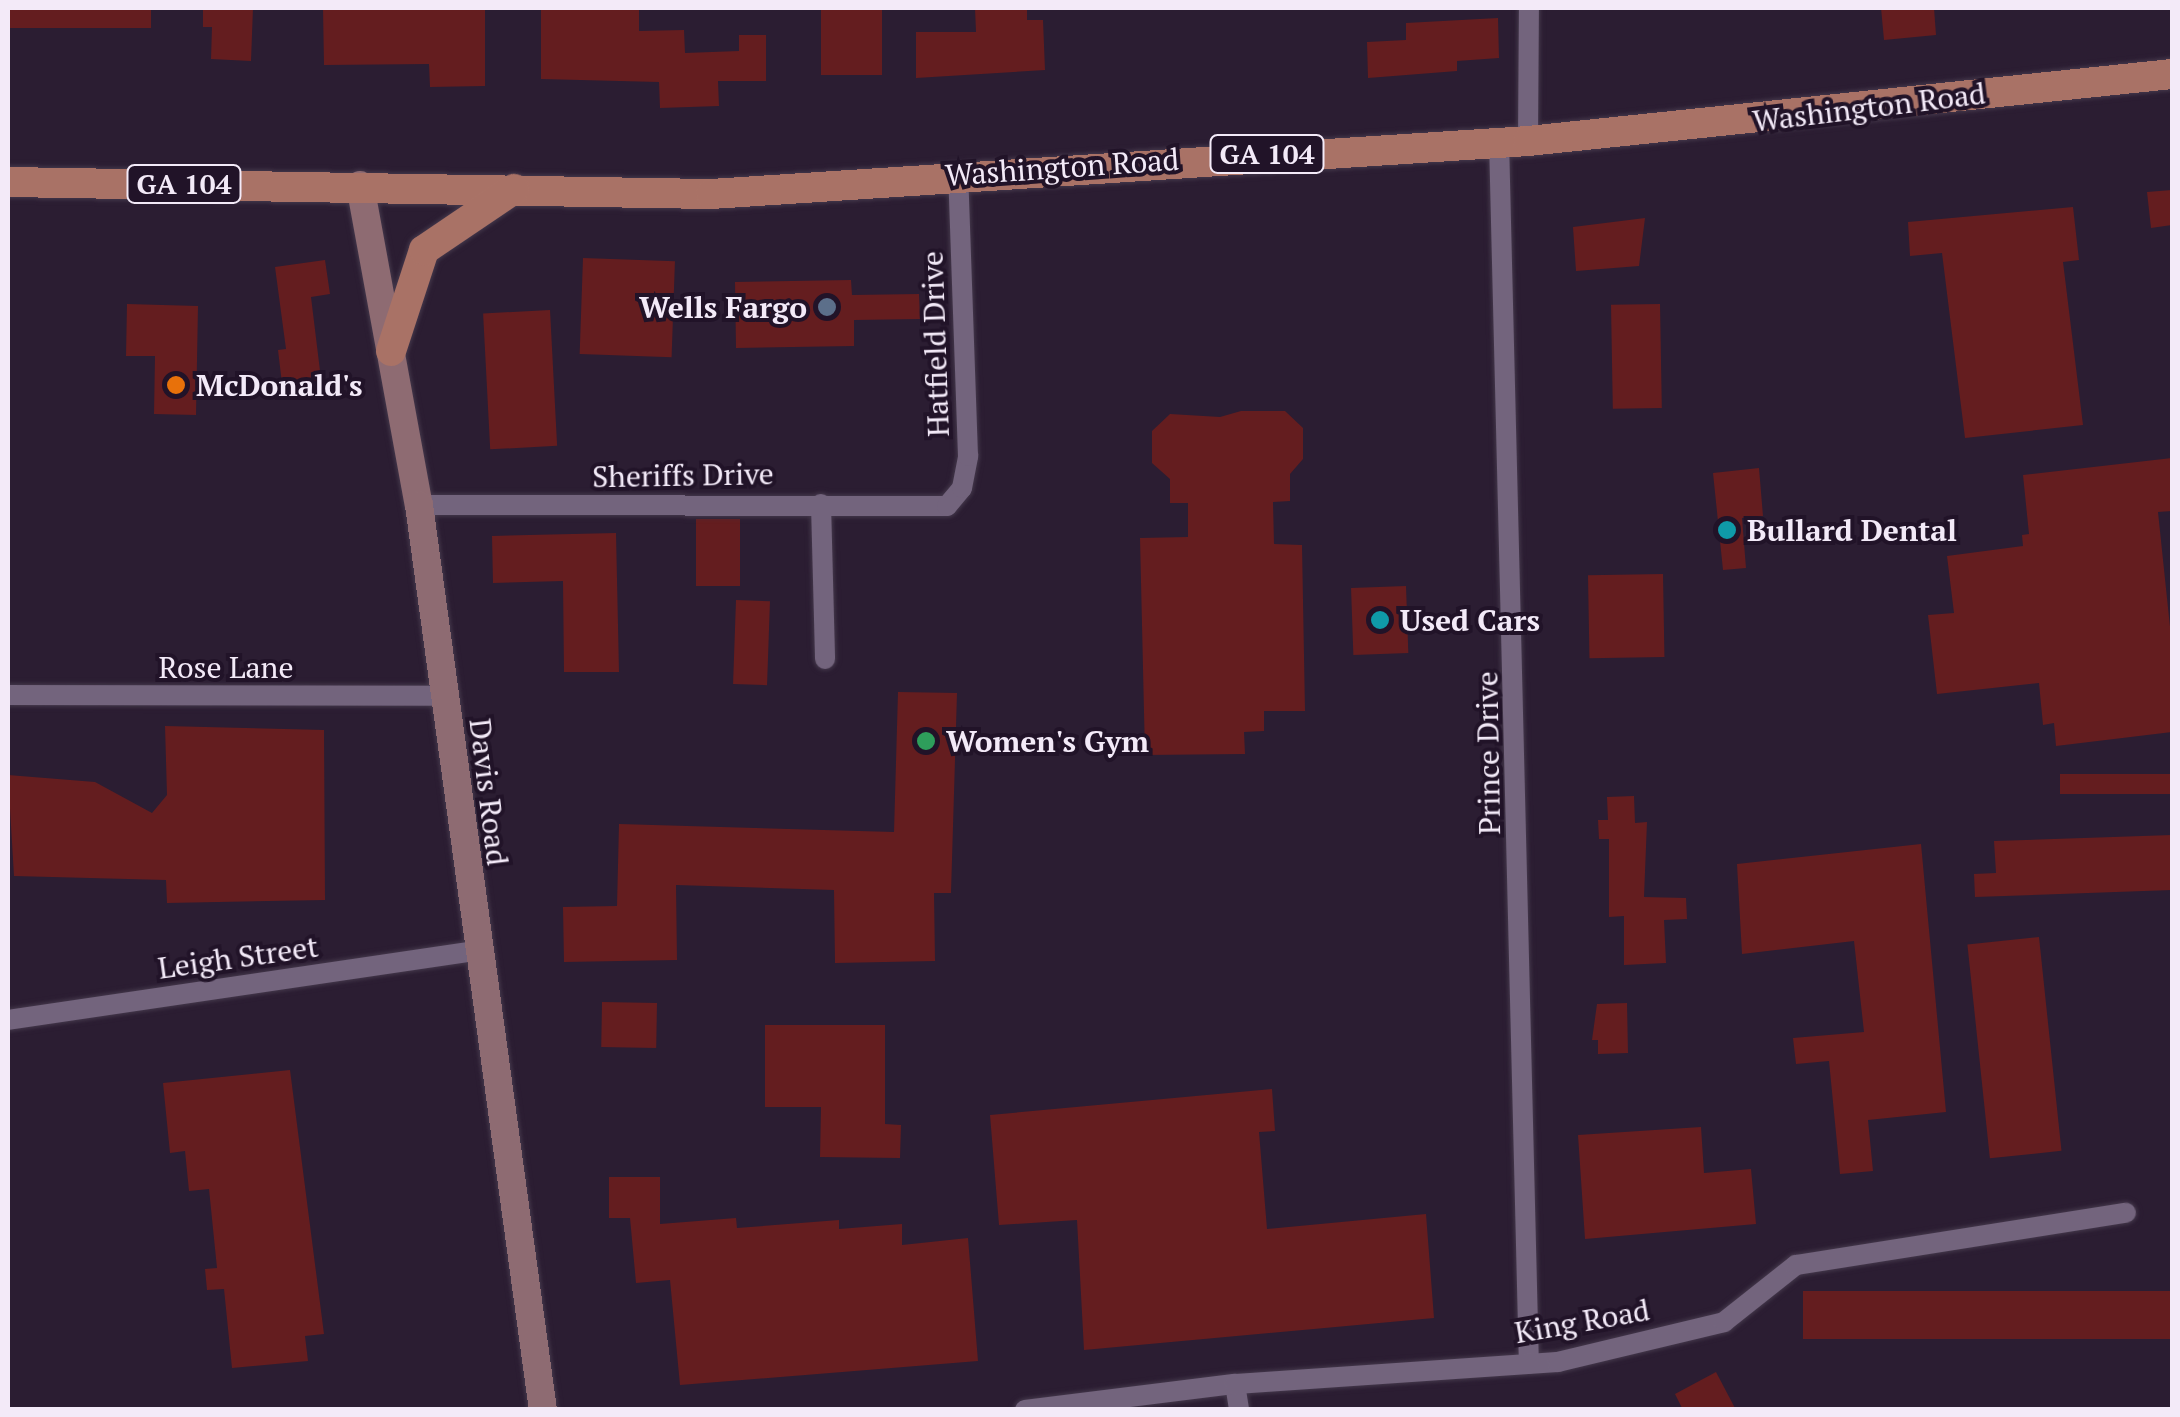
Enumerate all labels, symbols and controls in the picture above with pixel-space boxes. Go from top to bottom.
street label: Washington Road [1751,75,1987,139]
road number: GA 104 [1207,131,1327,177]
street label: Washington Road [944,141,1180,193]
road number: GA 104 [124,161,244,207]
street label: Hatfield Drive [914,251,956,437]
place label: Wells Fargo [639,289,807,325]
marker: Wells Fargo [816,296,838,318]
place label: McDonald's [196,367,363,403]
marker: McDonald's [165,374,187,396]
street label: Sheriffs Drive [592,455,774,495]
place label: Bullard Dental [1747,512,1957,548]
marker: Bullard Dental [1716,519,1738,541]
place label: Used Cars [1400,602,1540,638]
marker: Used Cars [1369,609,1391,631]
street label: Rose Lane [158,649,294,685]
street label: Prince Drive [1469,671,1507,835]
street label: Davis Road [462,716,516,868]
place label: Women's Gym [946,723,1149,759]
marker: Women's Gym [915,730,937,752]
street label: Leigh Street [156,928,320,986]
street label: King Road [1512,1291,1652,1351]

